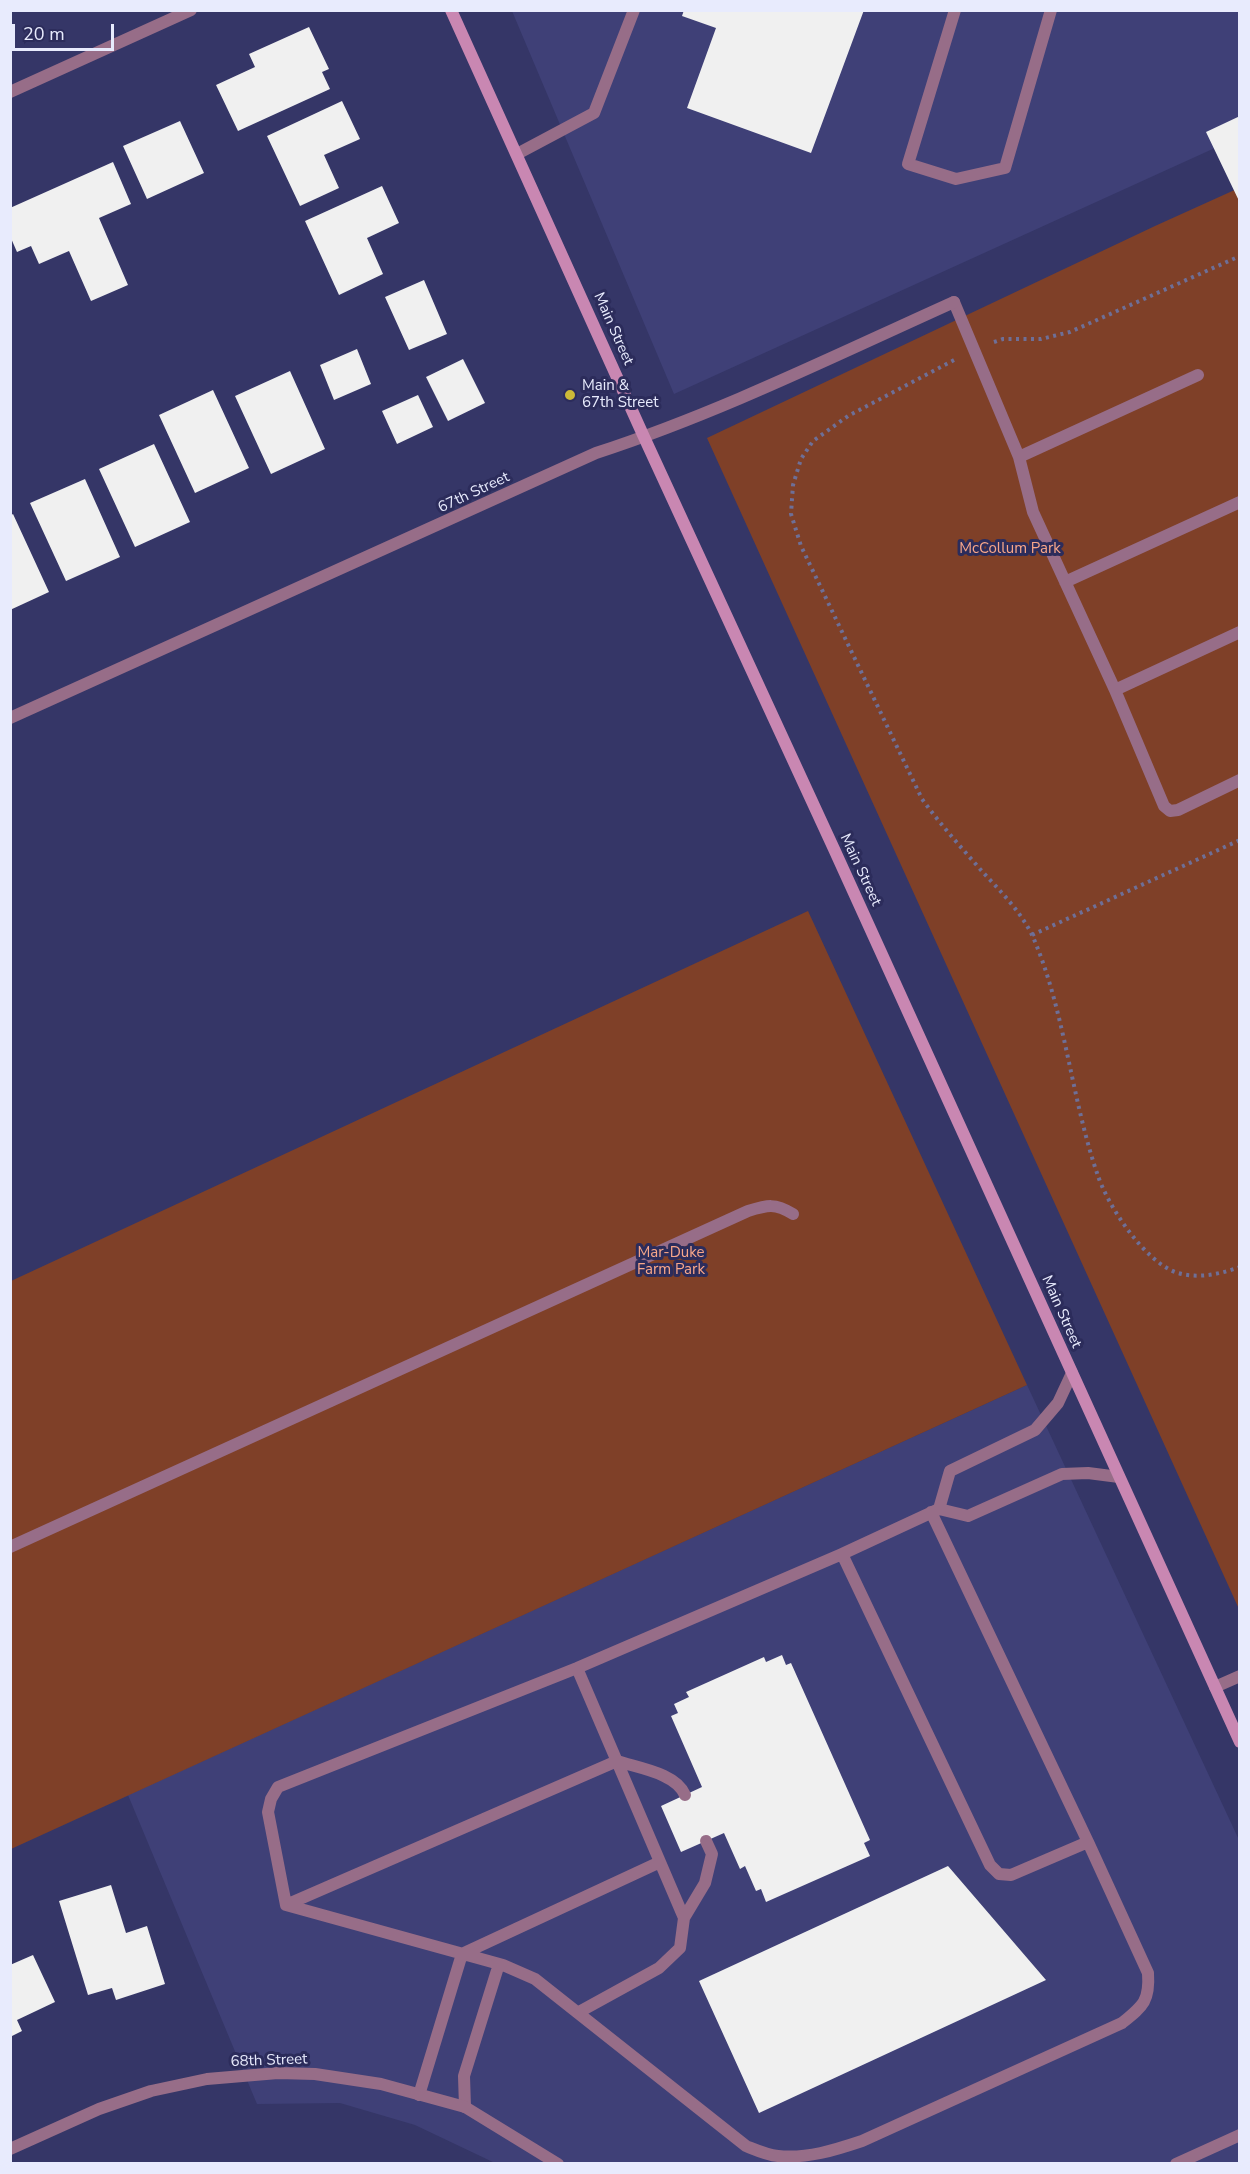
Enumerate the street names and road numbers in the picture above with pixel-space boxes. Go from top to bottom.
street label: Main Street [589,290,637,368]
street label: 67th Street [436,469,512,517]
street label: Main Street [835,831,885,909]
street label: Main Street [1037,1273,1085,1351]
street label: 68th Street [230,2051,308,2071]

